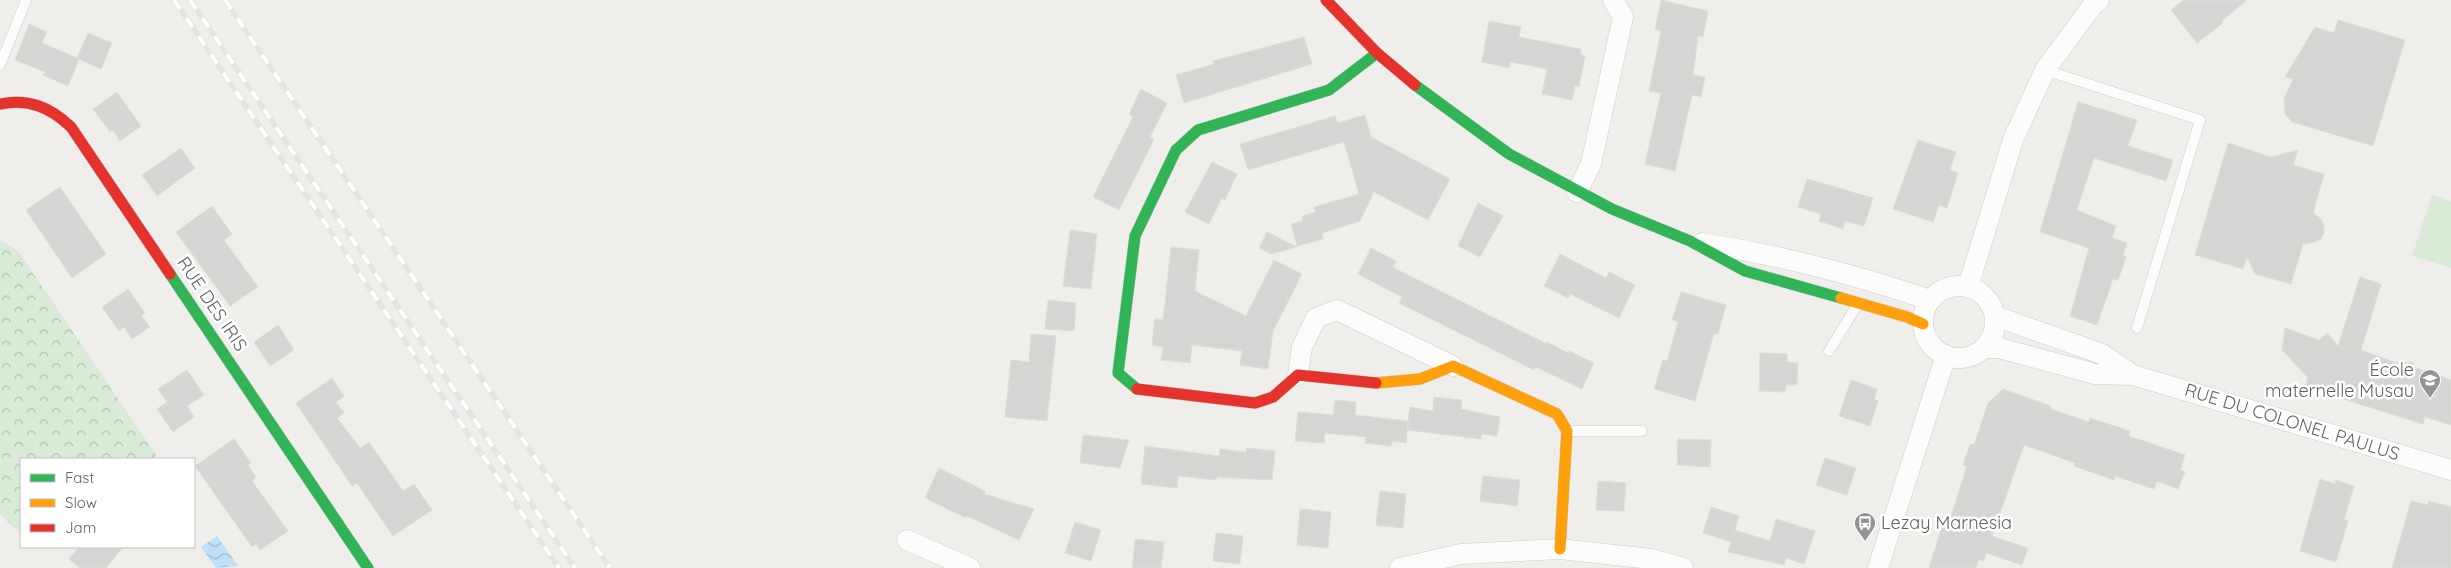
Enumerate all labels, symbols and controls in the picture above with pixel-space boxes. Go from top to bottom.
street label: RUE DES IRIS [172,252,253,355]
place label: École maternelle Musau [2265,358,2414,402]
school or university icon: École maternelle Musau [2418,368,2442,399]
street label: RUE DU COLONEL PAULUS [2182,378,2402,465]
legend [20,458,195,548]
text: Fast [65,468,94,487]
text: Slow [65,493,97,512]
bus stop icon: Lezay Marnesia [1853,511,1877,542]
place label: Lezay Marnesia [1881,511,2012,534]
text: Jam [65,518,96,537]

